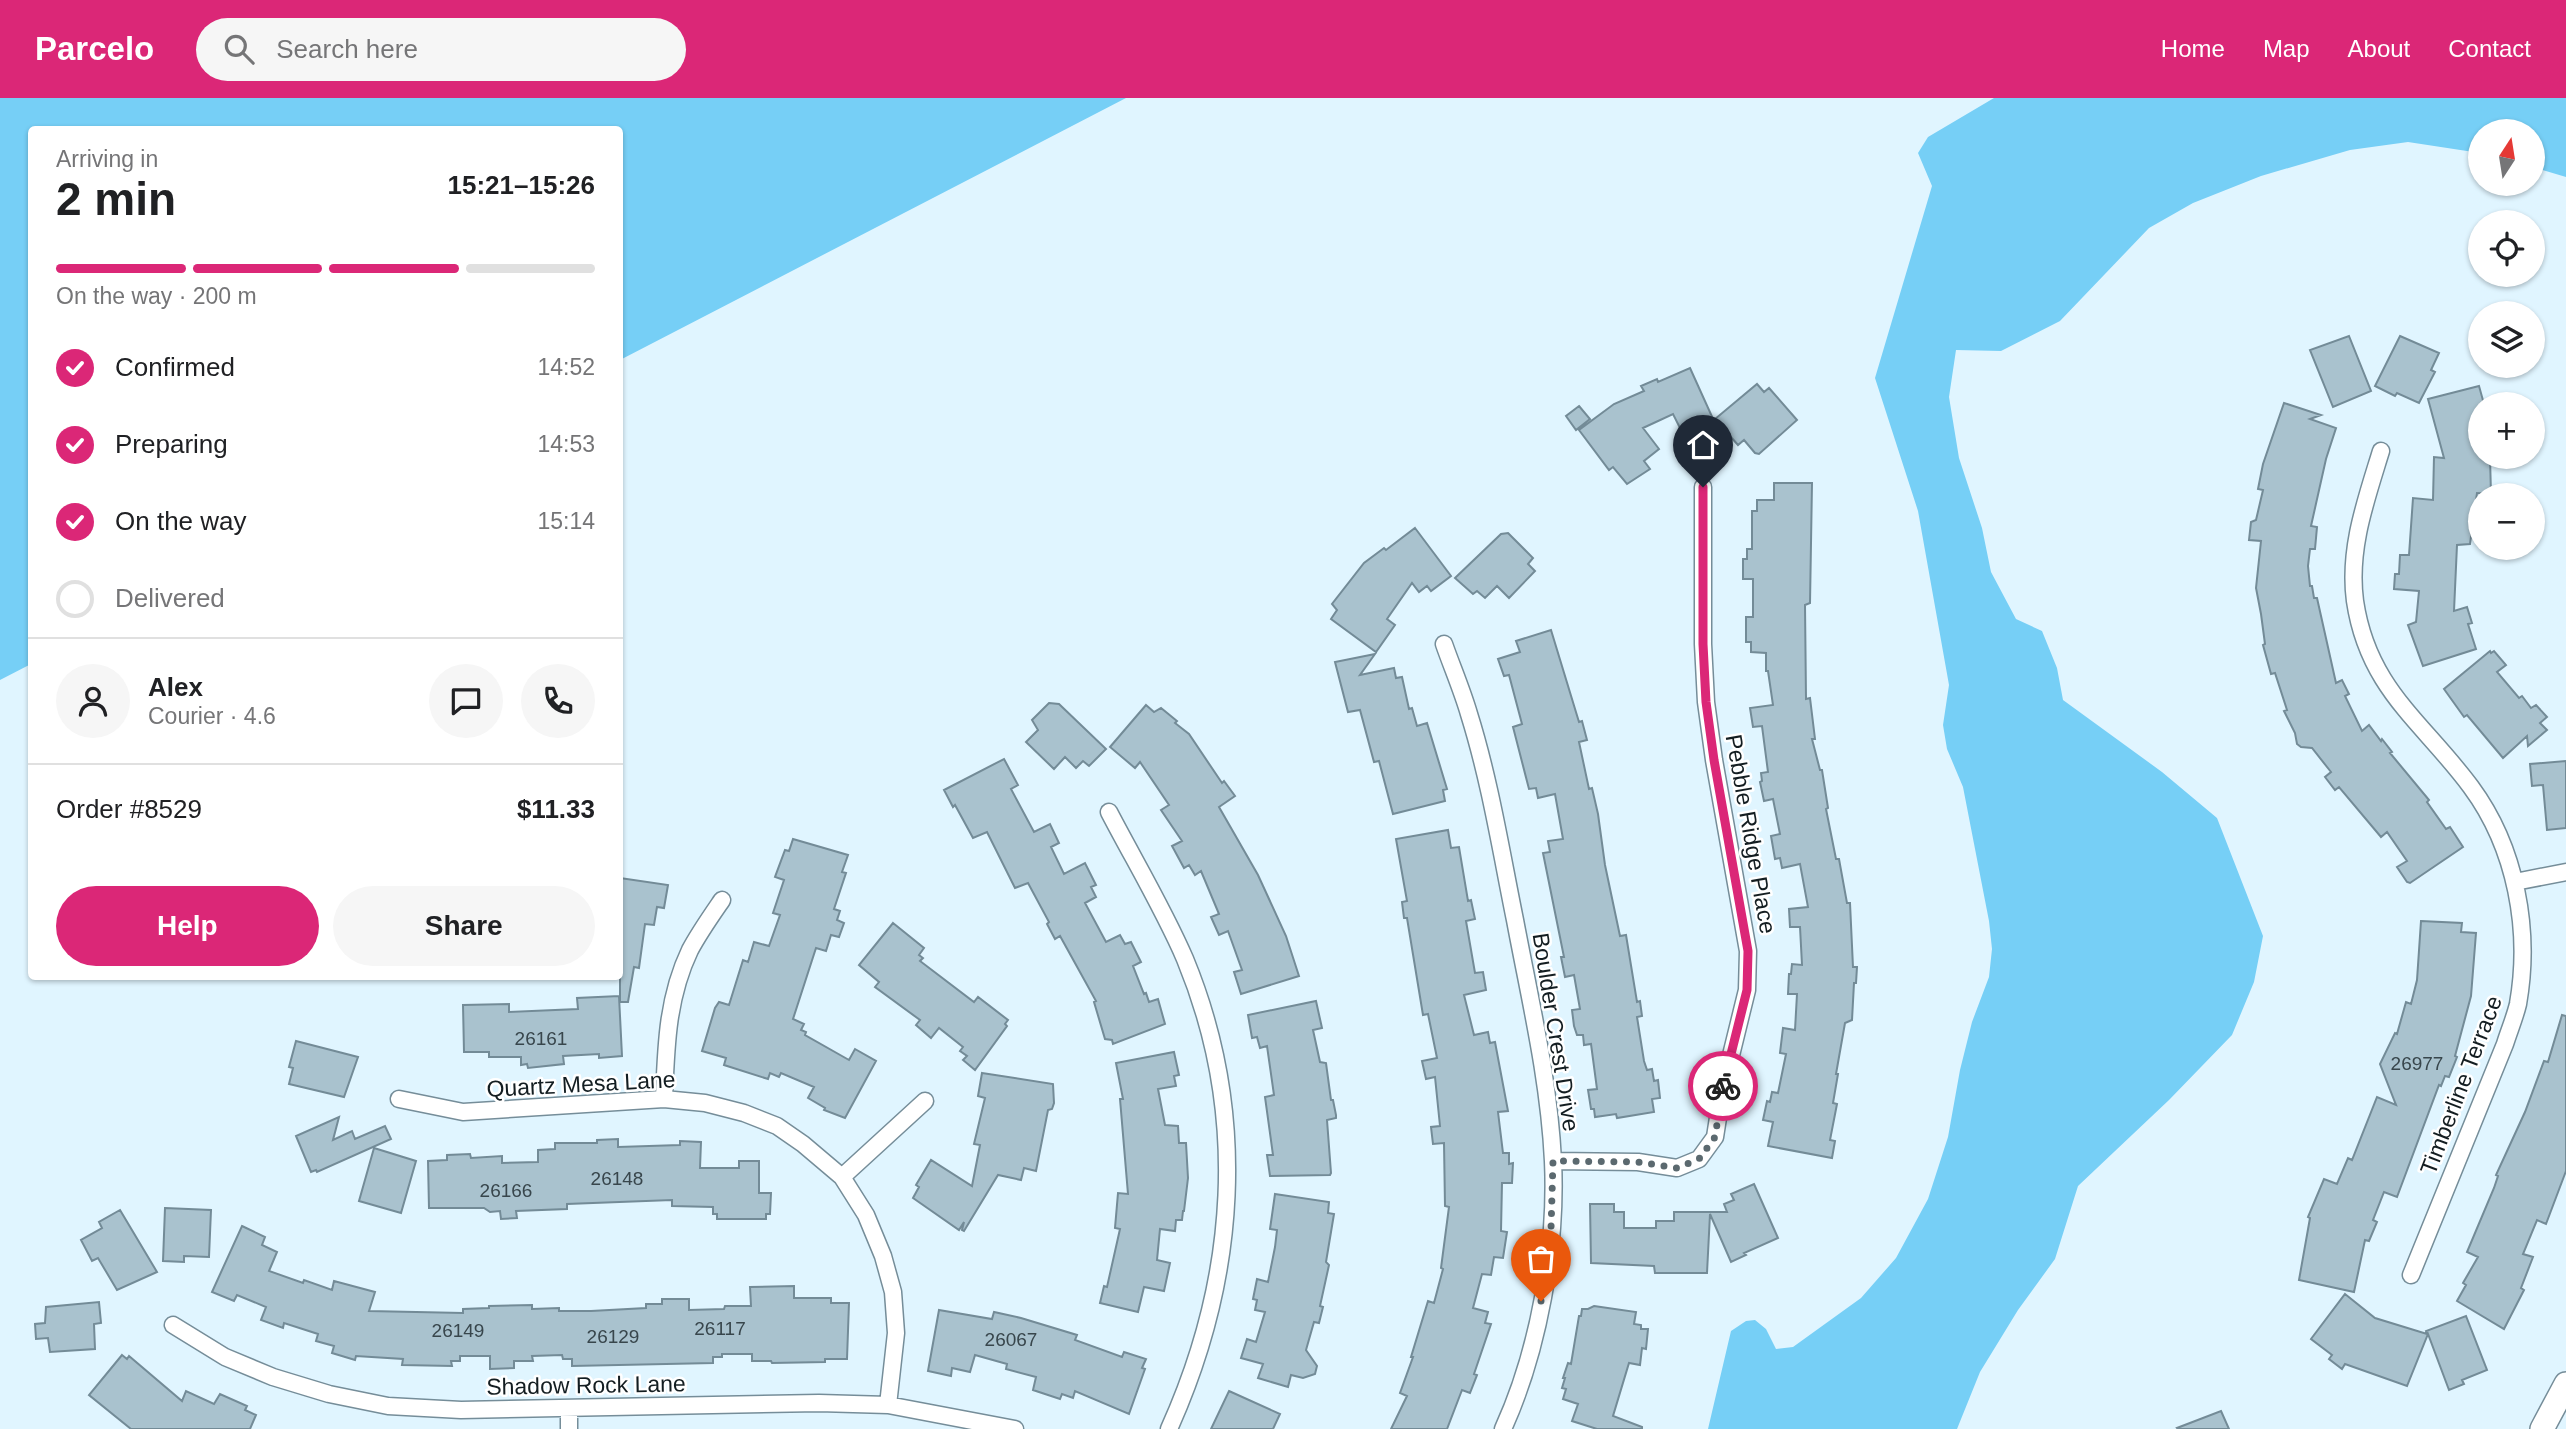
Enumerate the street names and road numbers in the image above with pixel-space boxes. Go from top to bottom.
street label: Pebble Ridge Place [1721,732,1781,936]
street label: Boulder Crest Drive [1527,931,1585,1133]
street label: Timberline Terrace [2415,992,2507,1178]
street label: Quartz Mesa Lane [486,1066,676,1102]
street label: Shadow Rock Lane [486,1370,686,1400]

